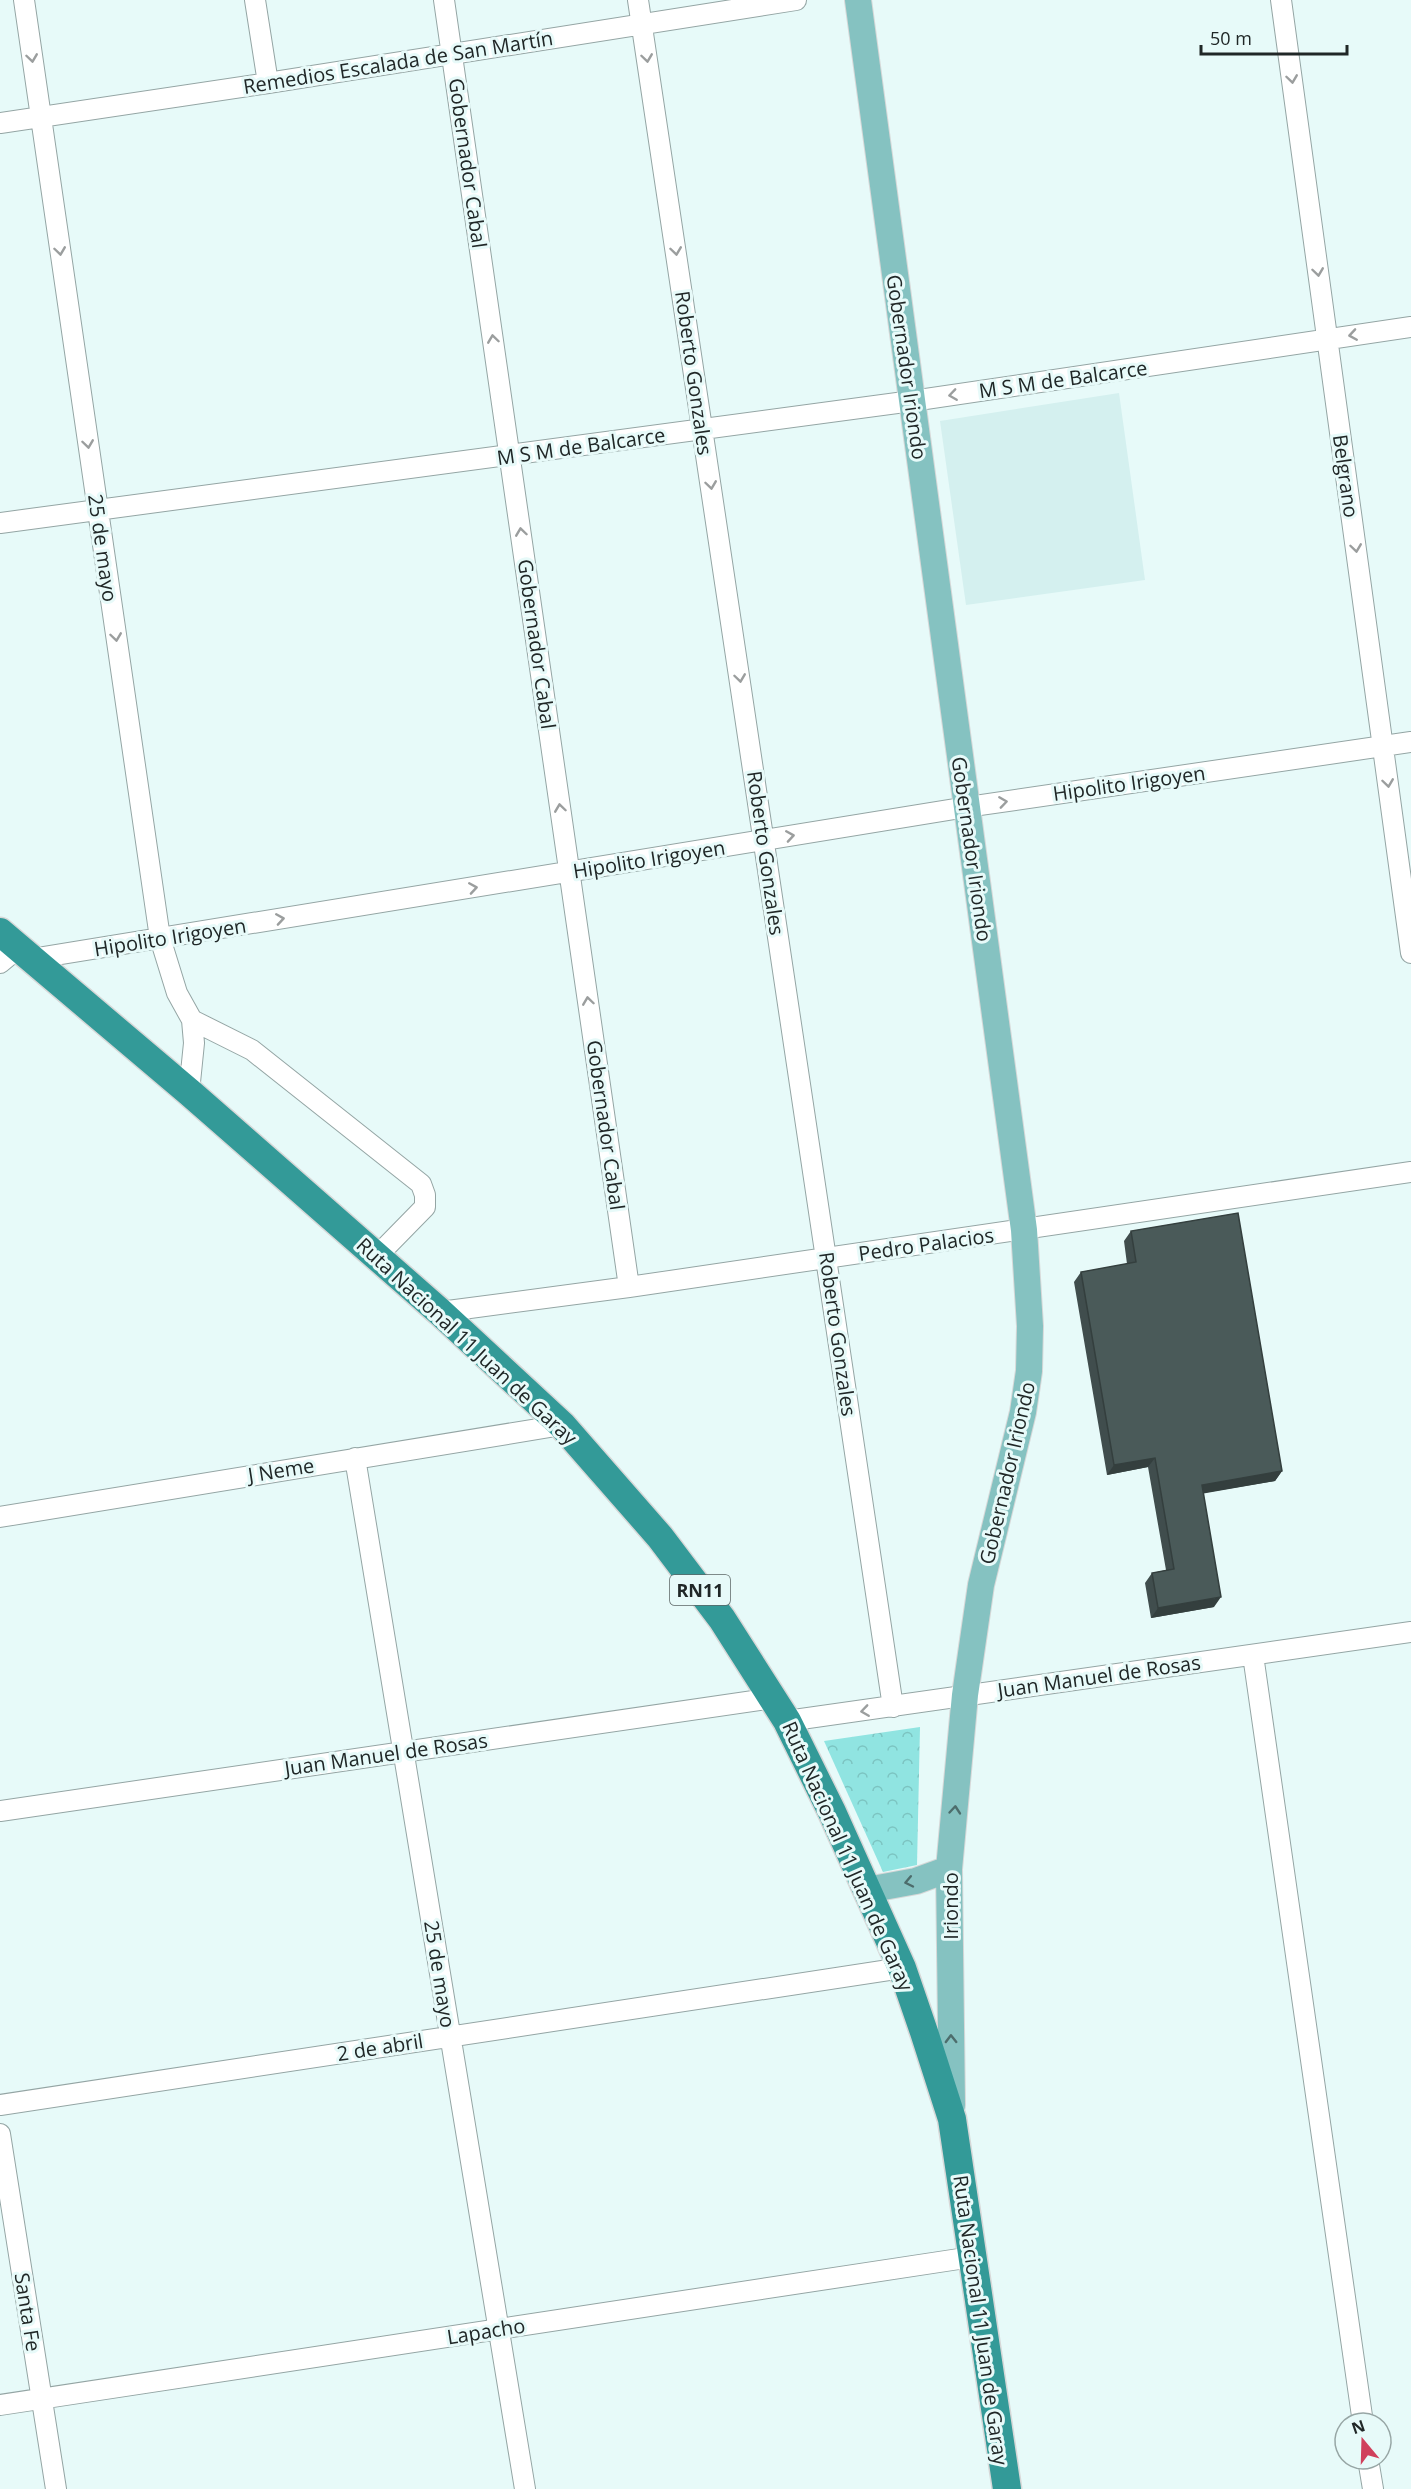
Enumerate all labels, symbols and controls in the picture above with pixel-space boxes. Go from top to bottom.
scale bar [1201,18,1346,56]
street label: Remedios Escalada de San Martín [241,24,555,100]
text: 50 m [1210,26,1252,50]
one-way arrow [25,53,37,63]
one-way arrow [641,53,653,62]
one-way arrow [1285,74,1298,83]
street label: Gobernador Cabal [443,76,493,250]
one-way arrow [53,246,65,256]
one-way arrow [669,246,681,255]
one-way arrow [1312,267,1324,277]
street label: Gobernador Iriondo [881,273,933,461]
street label: Roberto Gonzales [669,289,719,457]
one-way arrow [1349,329,1358,341]
one-way arrow [488,334,500,343]
street label: M S M de Balcarce [977,354,1149,404]
one-way arrow [948,389,957,401]
street label: M S M de Balcarce [495,421,667,471]
street label: Belgrano [1327,433,1365,519]
one-way arrow [82,439,94,448]
one-way arrow [704,481,716,490]
street label: 25 de mayo [82,492,124,604]
one-way arrow [515,527,527,536]
one-way arrow [1349,544,1362,553]
street label: Gobernador Cabal [512,557,562,731]
one-way arrow [110,632,122,641]
one-way arrow [733,673,745,683]
street label: Gobernador Iriondo [946,755,998,943]
street label: Hipolito Irigoyen [1051,759,1207,807]
street label: Roberto Gonzales [741,769,791,937]
one-way arrow [1381,779,1394,788]
one-way arrow [998,796,1008,808]
one-way arrow [555,803,567,812]
one-way arrow [785,831,794,843]
street label: Hipolito Irigoyen [571,834,727,884]
one-way arrow [468,882,478,894]
street label: Hipolito Irigoyen [92,912,248,962]
one-way arrow [275,913,285,926]
one-way arrow [583,996,595,1005]
street label: Gobernador Cabal [581,1038,631,1212]
street label: Pedro Palacios [857,1221,995,1267]
street label: Ruta Nacional 11 Juan de Garay [351,1231,584,1451]
street label: Roberto Gonzales [813,1250,863,1418]
street label: Gobernador Iriondo [973,1379,1041,1567]
street label: J Neme [244,1451,316,1489]
road number: RN11 [670,1575,730,1605]
street label: Juan Manuel de Rosas [994,1648,1202,1704]
one-way arrow [861,1704,870,1716]
street label: Ruta Nacional 11 Juan de Garay [776,1717,920,1996]
street label: Juan Manuel de Rosas [281,1726,489,1782]
one-way arrow [948,1806,961,1815]
street label: Iriondo [937,1872,964,1940]
one-way arrow [904,1875,914,1888]
street label: 25 de mayo [418,1918,462,2030]
street label: 2 de abril [335,2027,425,2067]
one-way arrow [945,2035,957,2044]
street label: Ruta Nacional 11 Juan de Garay [947,2173,1015,2468]
street label: Santa Fe [8,2271,48,2353]
street label: Lapacho [445,2312,527,2350]
north arrow [1333,2411,1393,2471]
text: N [1348,2414,1368,2439]

